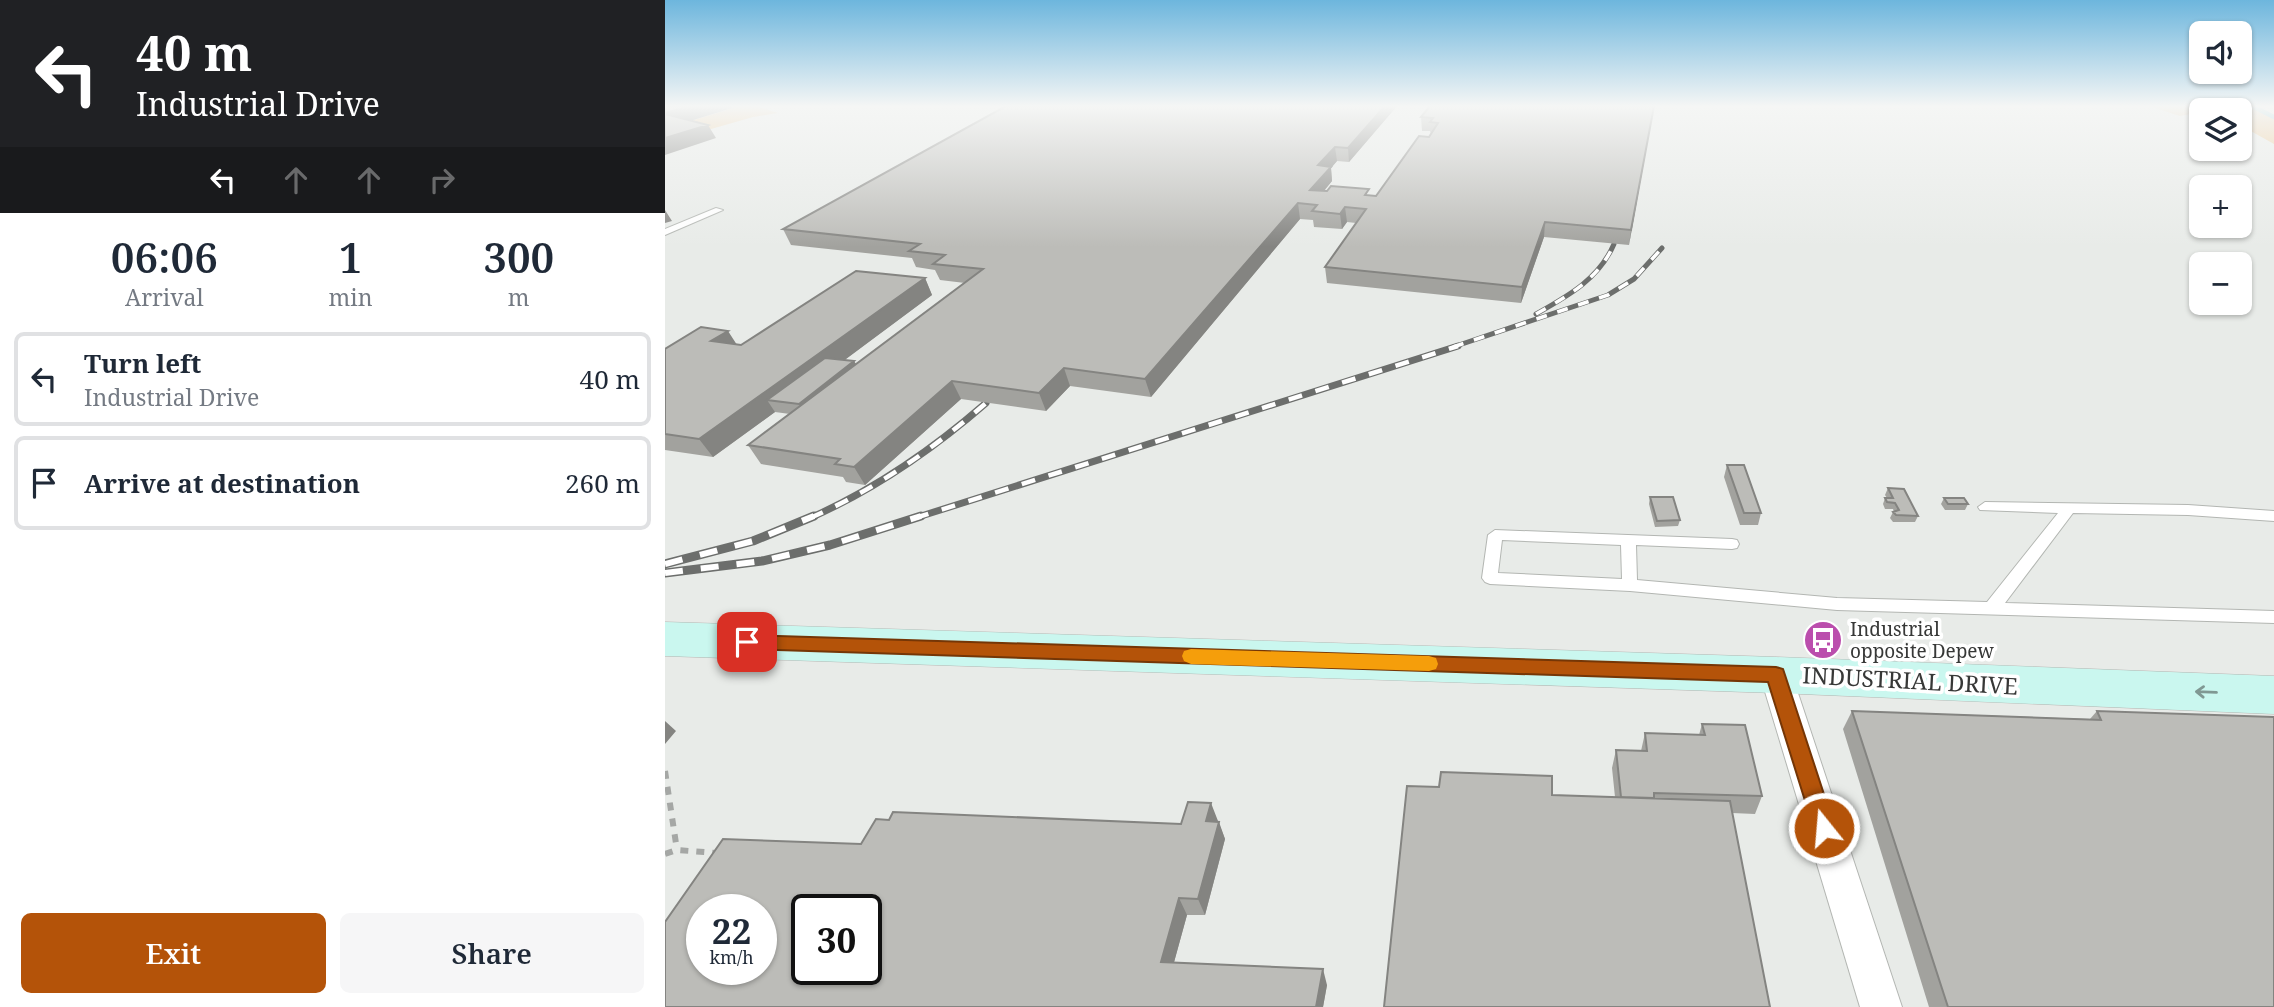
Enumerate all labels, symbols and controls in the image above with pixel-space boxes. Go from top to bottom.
text: 40 m [136,19,252,85]
map controls [2189,21,2252,315]
button: sound [2189,21,2252,84]
icon: left [21,28,112,119]
text: Industrial Drive [136,82,380,125]
button: layers [2189,98,2252,161]
icon: left [204,161,242,199]
icon: ahead [277,161,315,199]
icon: ahead [350,161,388,199]
icon: right [423,161,461,199]
button: + [2189,175,2252,238]
text: 06:06 [111,228,218,285]
text: 1 [339,228,362,285]
text: 300 [483,228,554,285]
button: − [2189,252,2252,315]
text: Arrival [125,281,204,313]
text: min [329,281,373,313]
text: m [508,281,530,313]
text: Turn left [84,345,201,381]
icon: left [25,360,63,398]
text: 40 m [580,361,640,397]
text: Industrial Drive [84,381,259,413]
icon: arrive [25,464,63,502]
text: Arrive at destination [84,465,360,501]
text: 260 m [565,465,640,501]
pin [717,612,777,672]
place label: Industrial opposite Depew [1850,616,1995,664]
bus stop icon: Industrial opposite Depew [1802,619,1844,661]
icon: arrive [728,623,766,661]
street label: INDUSTRIAL DRIVE [1802,658,2018,702]
one-way arrow [2195,686,2218,699]
position arrow [1787,791,1861,865]
speed limit sign: 30 [791,894,882,985]
text: 22 [712,907,751,954]
button: Exit [21,913,326,993]
button: Share [340,913,644,993]
text: km/h [709,945,754,969]

